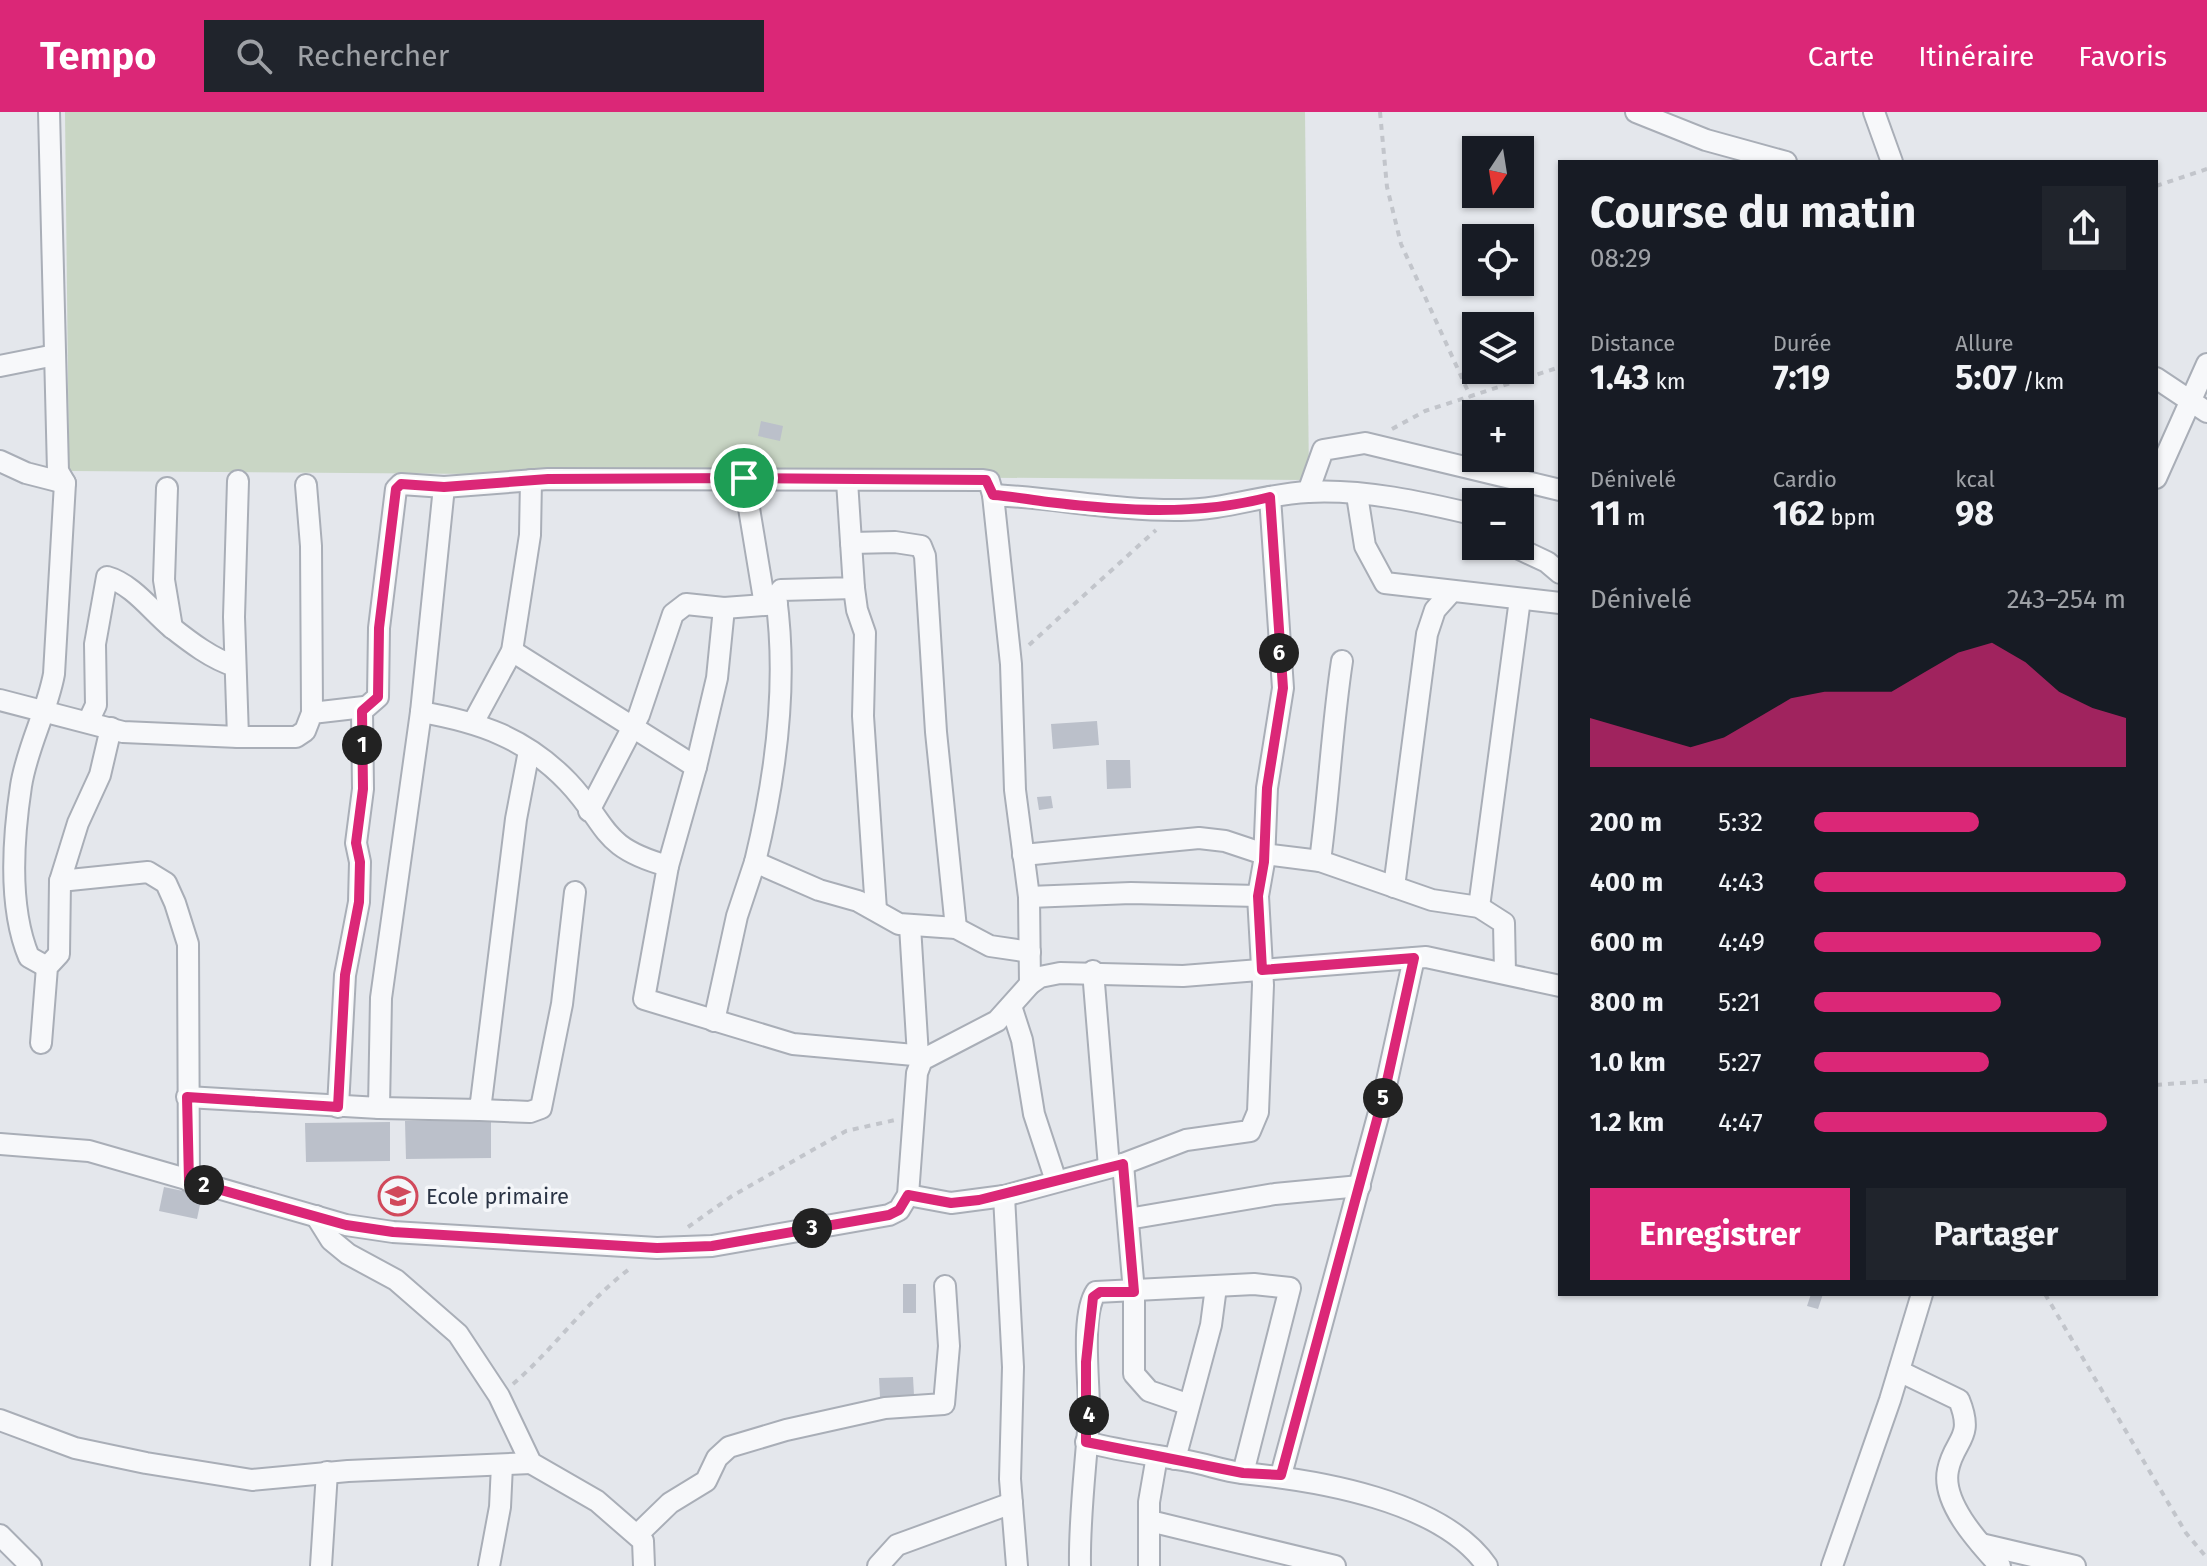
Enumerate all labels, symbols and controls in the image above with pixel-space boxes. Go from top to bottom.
search box [204,20,764,92]
text: Tempo [40,33,156,79]
icon: search [232,34,276,78]
text: Rechercher [296,38,449,74]
text: Carte [1808,40,1874,73]
text: Itinéraire [1918,40,2034,73]
text: Favoris [2078,40,2167,73]
north arrow [1462,136,1534,208]
map controls [1462,136,1534,560]
text: Course du matin [1590,186,1916,239]
button: share [2042,186,2126,270]
button: locate [1462,224,1534,296]
text: 08:29 [1590,243,1651,274]
button: layers [1462,312,1534,384]
text: Distance [1590,330,1675,357]
text: Durée [1773,330,1831,357]
text: Allure [1955,330,2013,357]
text: 1.43 [1590,357,1650,398]
text: 7:19 [1773,357,1830,398]
text: 5:07 [1955,357,2017,398]
text: km [1650,368,1686,395]
text: /km [2017,368,2064,395]
button: + [1462,400,1534,472]
pin [710,444,778,512]
icon: arrive [722,456,766,500]
text: Dénivelé [1590,466,1676,493]
text: Cardio [1773,466,1837,493]
text: kcal [1955,466,1995,493]
button: − [1462,488,1534,560]
text: 11 [1590,493,1621,534]
text: 162 [1773,493,1825,534]
text: 98 [1955,493,1994,534]
text: m [1621,504,1646,531]
text: bpm [1825,504,1876,531]
text: Dénivelé [1590,584,1692,615]
text: 243–254 m [2007,584,2126,615]
pin: 6 [1259,633,1299,673]
text: 6 [1273,639,1285,666]
pin: 1 [342,725,382,765]
text: 1 [357,731,367,758]
text: 200 m [1590,807,1662,838]
text: 5:32 [1718,807,1763,838]
text: 400 m [1590,867,1663,898]
text: 4:43 [1718,867,1764,898]
text: 600 m [1590,927,1663,958]
text: 4:49 [1718,927,1765,958]
text: 800 m [1590,987,1664,1018]
text: 5:21 [1718,987,1761,1018]
text: 1.0 km [1590,1047,1666,1078]
text: 5:27 [1718,1047,1761,1078]
pin: 5 [1363,1078,1403,1118]
text: 5 [1377,1084,1389,1111]
text: 1.2 km [1590,1107,1664,1138]
text: 4:47 [1718,1107,1763,1138]
pin: 2 [184,1165,224,1205]
text: 2 [198,1171,210,1198]
school or university icon: Ecole primaire [377,1175,419,1217]
place label: Ecole primaire [426,1183,569,1210]
button: Enregistrer [1590,1188,1850,1280]
button: Partager [1866,1188,2126,1280]
pin: 3 [792,1208,832,1248]
text: 3 [806,1214,818,1241]
pin: 4 [1069,1395,1109,1435]
text: 4 [1083,1401,1095,1428]

